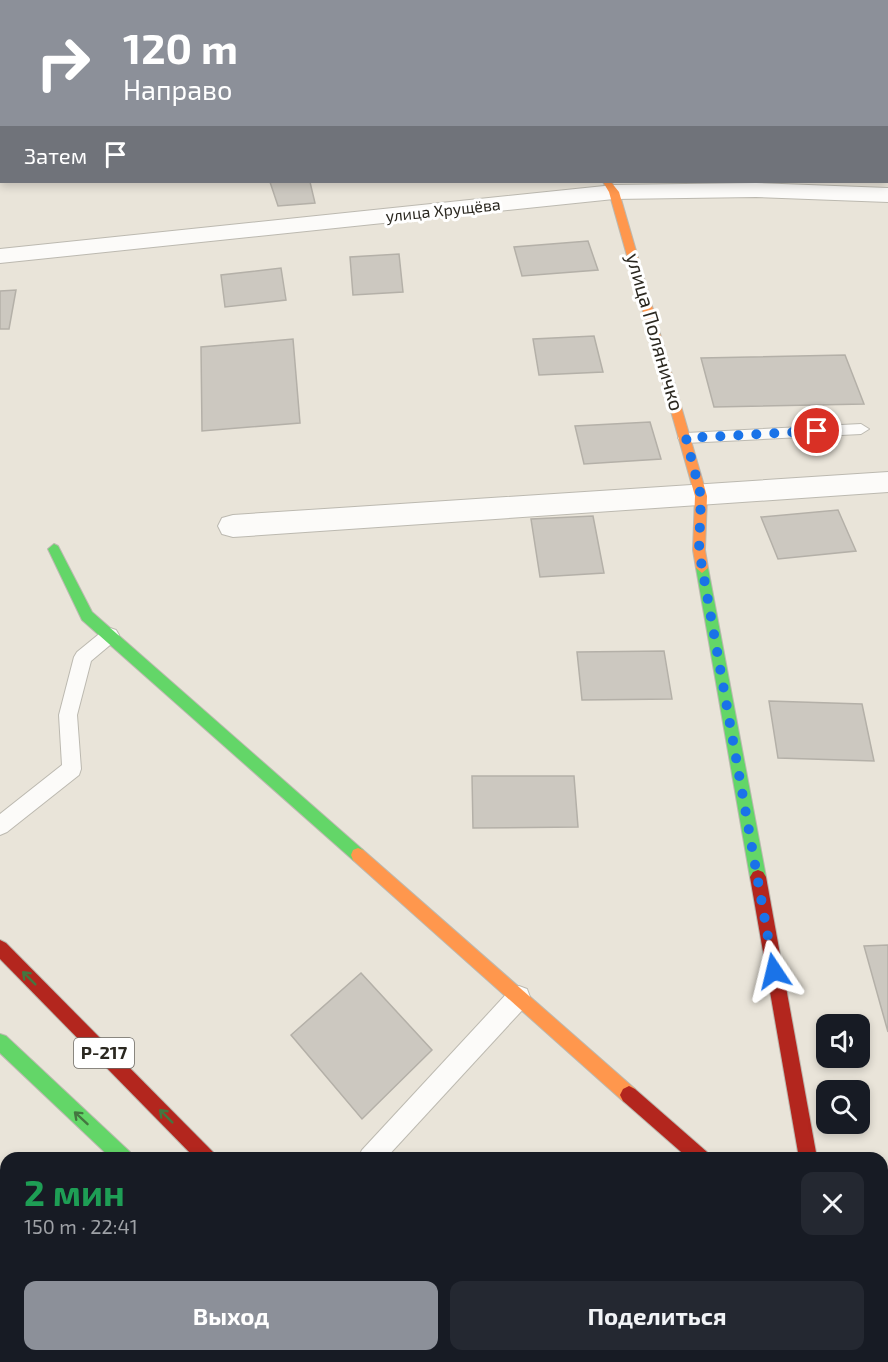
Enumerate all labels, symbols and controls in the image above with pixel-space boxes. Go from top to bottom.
text: 120 m [123,22,238,72]
icon: right [24,24,102,102]
text: Направо [123,73,232,105]
icon: arrive [99,138,132,171]
text: Затем [24,142,87,168]
street label: улица Хрущёва [385,194,501,226]
street label: улица Поляничко [621,250,690,414]
pin [791,405,842,456]
icon: arrive [800,414,833,447]
position arrow [742,939,806,1003]
one-way arrow [22,970,37,985]
map controls [816,1014,870,1134]
button: sound [816,1014,870,1068]
road number: Р-217 [74,1038,134,1068]
button: search [816,1080,870,1134]
one-way arrow [159,1109,174,1124]
one-way arrow [74,1111,89,1125]
text: 2 мин [24,1170,125,1213]
button: close [801,1172,864,1235]
text: 150 m · 22:41 [24,1214,138,1238]
button: Выход [24,1281,438,1350]
button: Поделиться [450,1281,864,1350]

